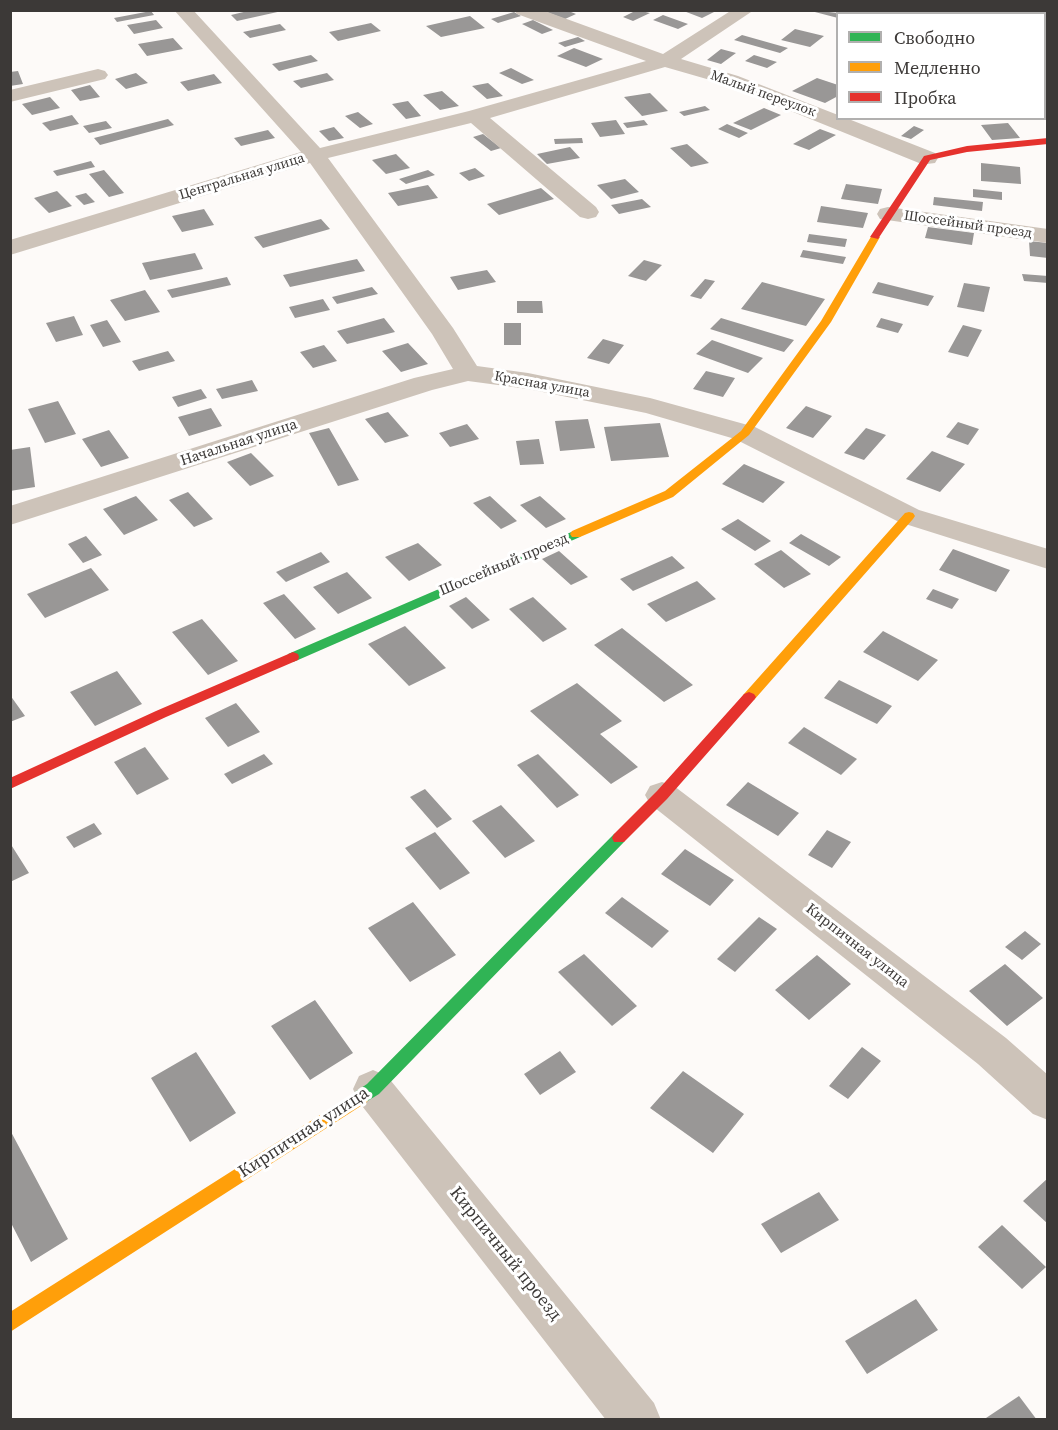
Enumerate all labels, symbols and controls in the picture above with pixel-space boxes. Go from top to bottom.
legend [836,12,1046,120]
text: Свободно [894,25,975,50]
text: Медленно [894,55,981,80]
street label: Малый переулок [708,67,818,121]
text: Пробка [894,85,956,110]
street label: Центральная улица [177,150,307,204]
street label: Шоссейный проезд [903,208,1033,242]
street label: Красная улица [493,368,591,402]
street label: Начальная улица [178,416,300,470]
street label: Шоссейный проезд [437,530,571,600]
street label: Кирпичная улица [802,900,912,992]
street label: Кирпичная улица [235,1083,373,1183]
street label: Кирпичный проезд [444,1183,566,1325]

